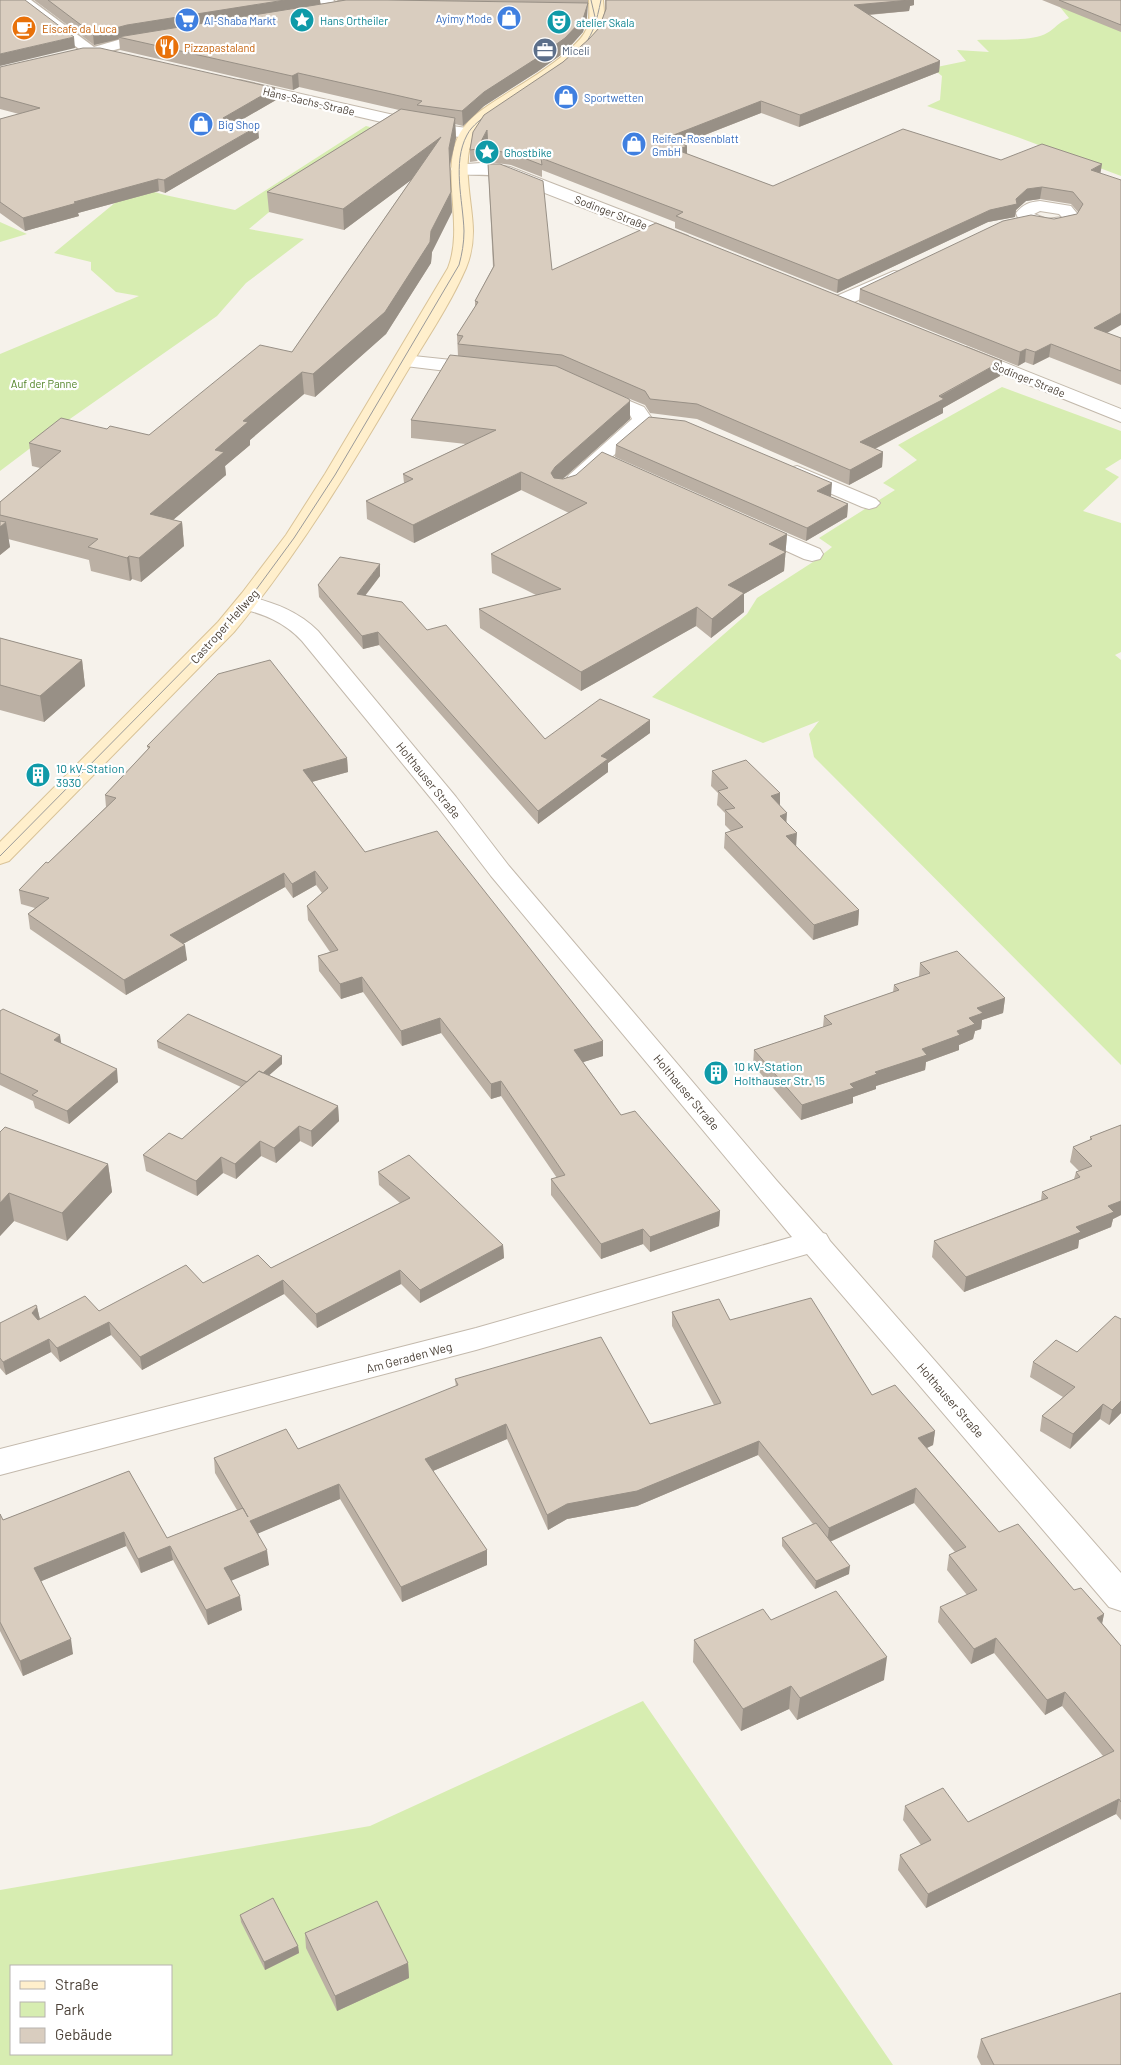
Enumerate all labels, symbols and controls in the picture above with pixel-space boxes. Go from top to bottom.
shop icon: Ayimy Mode [496,5,522,31]
supermarket icon: Al-Shaba Markt [174,7,200,33]
place icon: Hans Ortheiler [289,7,315,33]
theatre icon: atelier Skala [546,9,572,35]
place label: Ayimy Mode [436,12,492,25]
place label: Al-Shaba Markt [204,14,276,27]
place label: Hans Ortheiler [320,14,388,27]
cafe icon: Eiscafe da Luca [11,15,37,41]
place label: atelier Skala [576,16,634,29]
place label: Eiscafe da Luca [42,22,117,35]
restaurant icon: Pizzapastaland [154,34,180,60]
office icon: Miceli [532,37,558,63]
place label: Pizzapastaland [184,41,255,54]
place label: Miceli [562,44,590,57]
street label: Hans-Sachs-Straße [262,84,356,118]
shop icon: Sportwetten [553,84,579,110]
place label: Sportwetten [584,91,644,104]
shop icon: Big Shop [188,111,214,137]
place label: Big Shop [218,118,260,131]
shop icon: Reifen-Rosenblatt GmbH [621,131,647,157]
place label: Reifen-Rosenblatt GmbH [652,132,739,158]
place icon: Ghostbike [474,139,500,165]
place label: Ghostbike [504,146,552,159]
street label: Sodinger Straße [573,192,649,232]
street label: Sodinger Straße [991,359,1067,400]
park label: Auf der Panne [11,377,77,390]
street label: Castroper Hellweg [187,586,261,666]
street label: Holthauser Straße [394,739,464,821]
place label: 10 kV-Station 3930 [56,761,125,789]
building icon: 10 kV-Station 3930 [25,762,51,788]
street label: Holthauser Straße [651,1051,723,1133]
place label: 10 kV-Station Holthauser Str. 15 [734,1059,825,1087]
building icon: 10 kV-Station Holthauser Str. 15 [703,1060,729,1086]
street label: Am Geraden Weg [364,1339,454,1375]
street label: Holthauser Straße [915,1360,987,1440]
legend [10,1965,172,2055]
text: Straße [55,1975,99,1993]
text: Park [55,2000,85,2018]
text: Gebäude [55,2025,112,2043]

